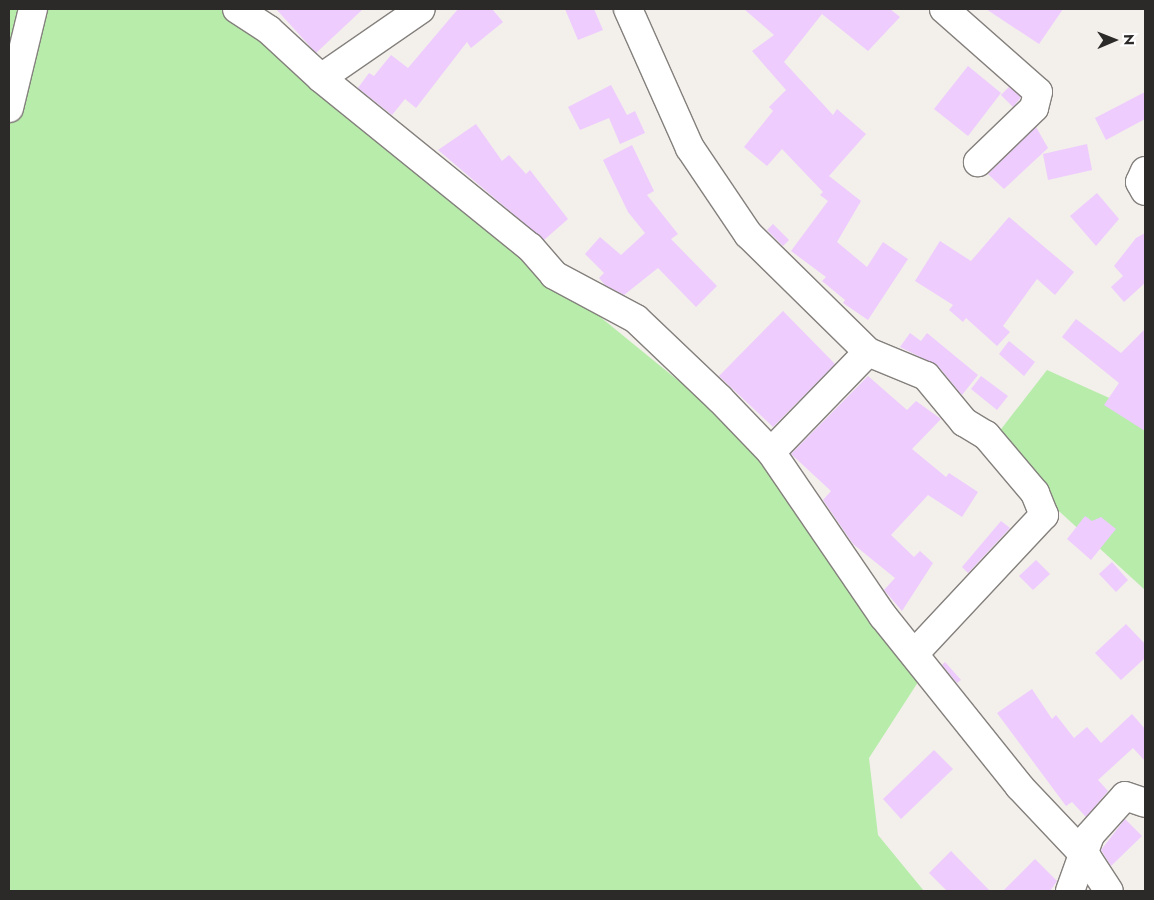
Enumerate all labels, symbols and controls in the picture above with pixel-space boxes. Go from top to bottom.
north arrow [1089,15,1139,65]
text: N [1119,34,1139,45]

